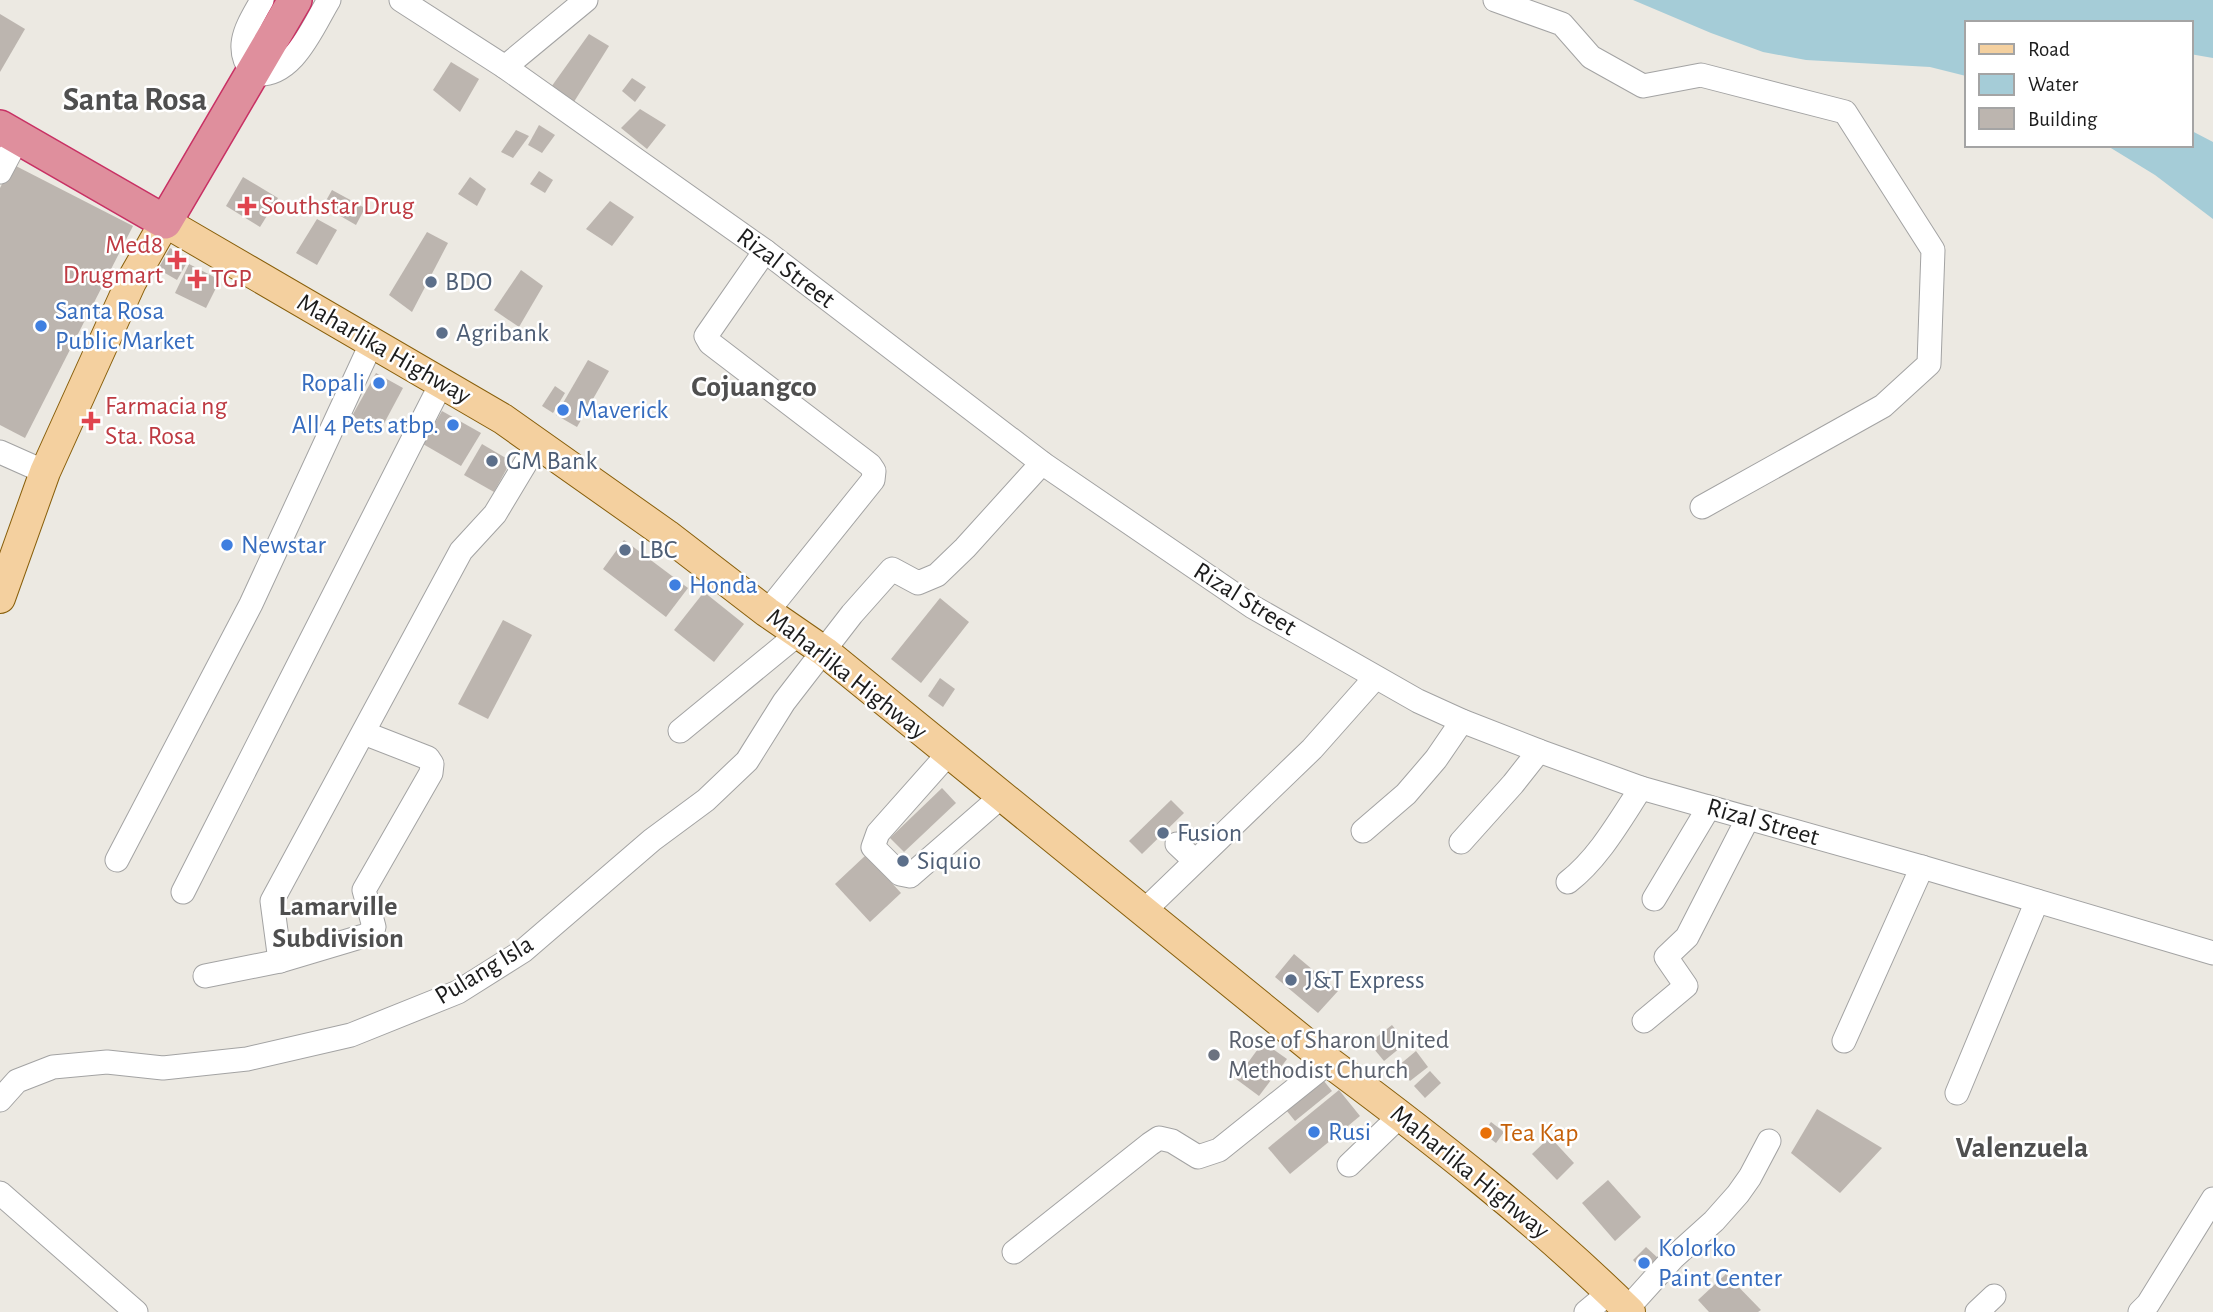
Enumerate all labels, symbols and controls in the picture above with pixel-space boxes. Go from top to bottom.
legend [1965,21,2192,147]
text: Road [2028,39,2070,60]
text: Water [2028,74,2078,95]
district label: Santa Rosa [63,84,207,117]
text: Building [2028,109,2098,130]
place label: Southstar Drug [261,193,414,219]
marker: Southstar Drug [239,198,255,214]
street label: Rizal Street [732,223,840,313]
place label: Med8 Drugmart [63,232,163,288]
marker: Med8 Drugmart [169,252,185,268]
place label: TGP [211,266,252,292]
place label: BDO [445,269,492,295]
marker: TGP [189,271,205,287]
marker: BDO [423,274,439,290]
street label: Maharlika Highway [293,289,475,409]
place label: Santa Rosa Public Market [55,298,194,354]
marker: Santa Rosa Public Market [33,318,49,334]
place label: Agribank [456,320,549,346]
marker: Agribank [434,325,450,341]
place label: Ropali [301,370,365,396]
district label: Cojuangco [691,372,817,402]
marker: Ropali [371,375,387,391]
place label: Farmacia ng Sta. Rosa [105,393,227,449]
place label: Maverick [577,397,668,423]
marker: Maverick [555,402,571,418]
place label: All 4 Pets atbp. [292,412,439,438]
marker: Farmacia ng Sta. Rosa [83,413,99,429]
marker: All 4 Pets atbp. [445,417,461,433]
place label: GM Bank [506,448,598,474]
marker: GM Bank [484,453,500,469]
place label: Newstar [241,532,326,558]
marker: Newstar [219,537,235,553]
place label: LBC [639,537,677,563]
marker: LBC [617,542,633,558]
street label: Rizal Street [1189,557,1301,641]
place label: Honda [689,572,758,598]
marker: Honda [667,577,683,593]
street label: Maharlika Highway [762,603,932,745]
street label: Rizal Street [1704,794,1822,850]
place label: Fusion [1177,820,1242,846]
marker: Fusion [1155,825,1171,841]
place label: Siquio [917,848,981,874]
marker: Siquio [895,853,911,869]
district label: Lamarville Subdivision [272,893,404,953]
street label: Pulang Isla [430,931,538,1009]
place label: J&T Express [1305,967,1425,993]
marker: J&T Express [1283,972,1299,988]
place label: Rose of Sharon United Methodist Church [1228,1027,1449,1083]
marker: Rose of Sharon United Methodist Church [1206,1047,1222,1063]
street label: Maharlika Highway [1386,1100,1554,1244]
place label: Rusi [1328,1119,1371,1145]
place label: Tea Kap [1500,1120,1579,1146]
marker: Rusi [1306,1124,1322,1140]
marker: Tea Kap [1478,1125,1494,1141]
district label: Valenzuela [1956,1133,2089,1163]
place label: Kolorko Paint Center [1658,1235,1782,1291]
marker: Kolorko Paint Center [1636,1255,1652,1271]

